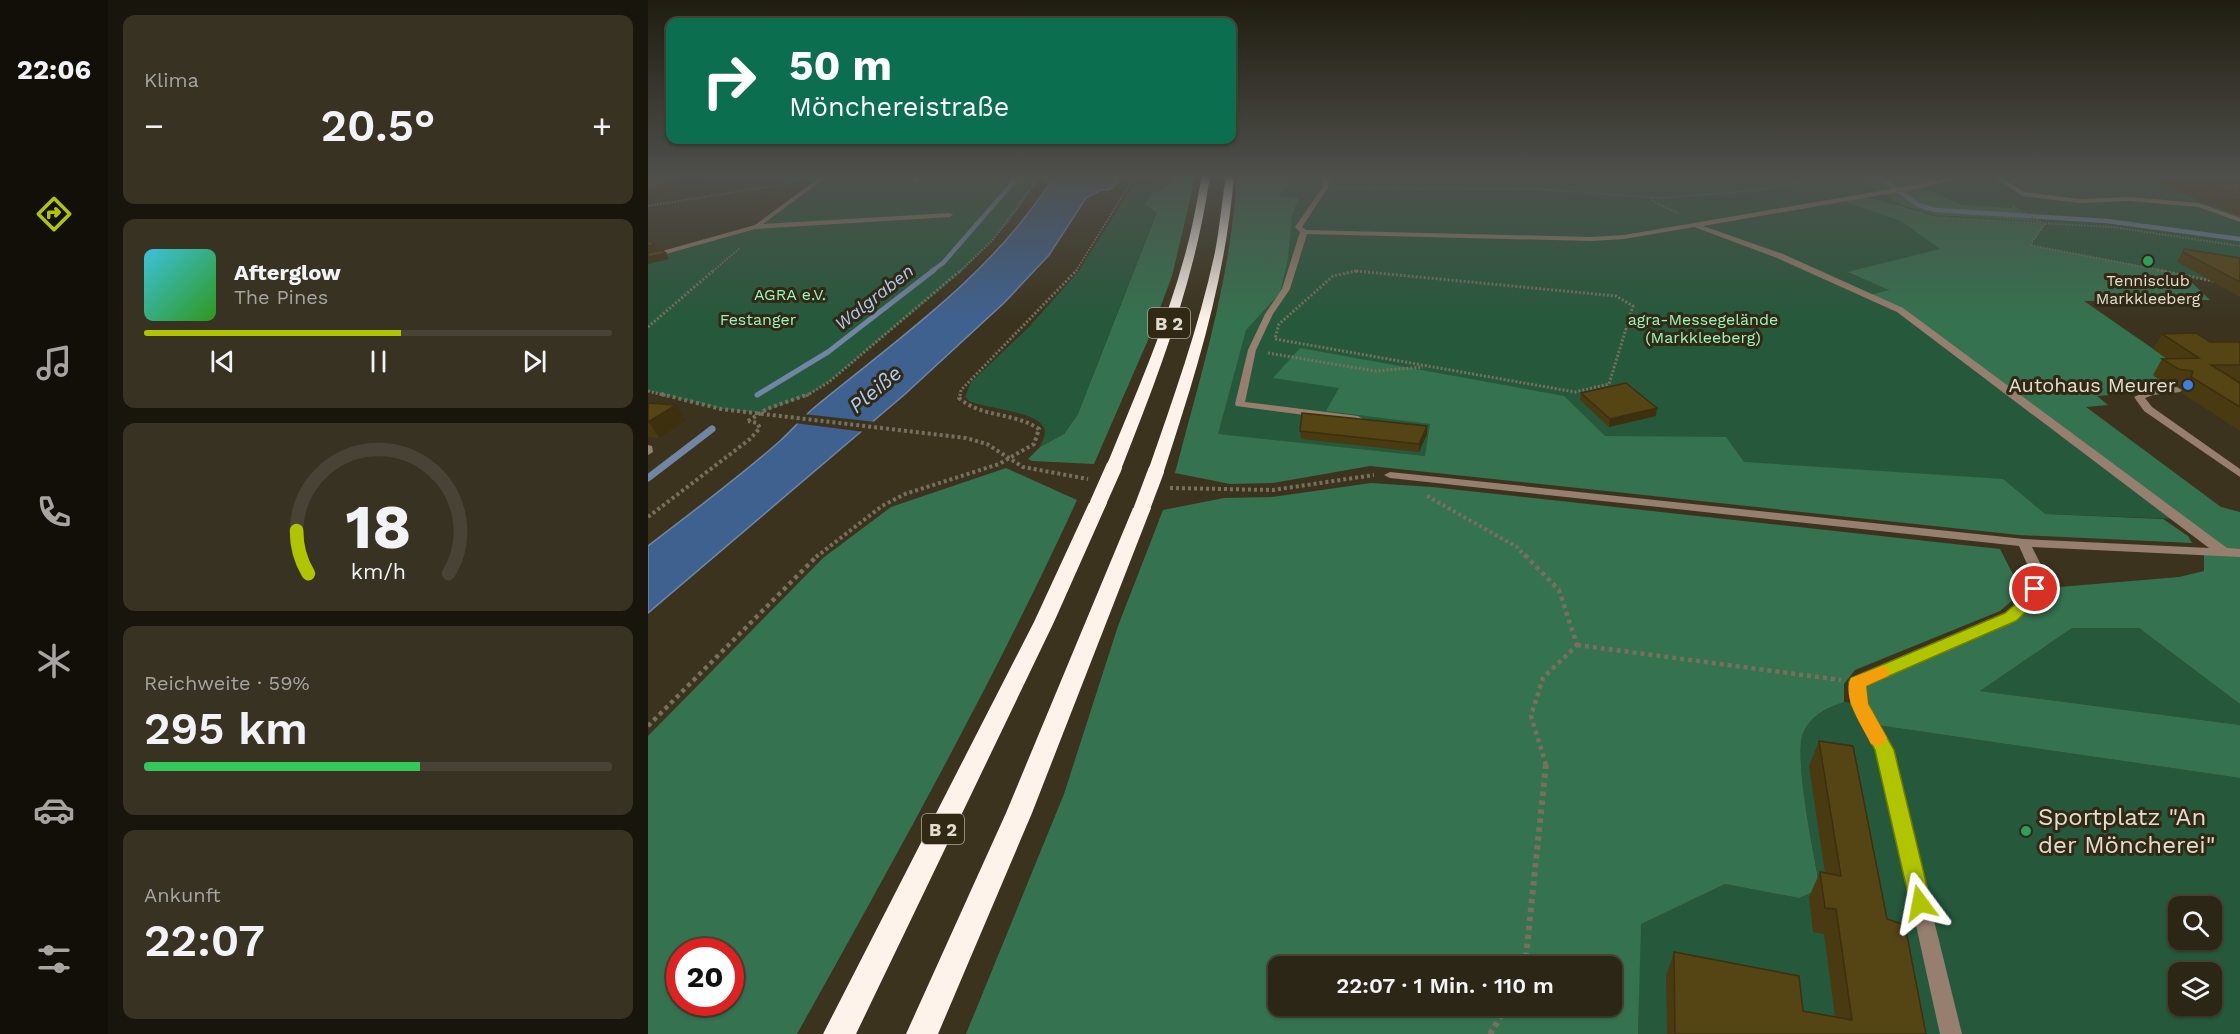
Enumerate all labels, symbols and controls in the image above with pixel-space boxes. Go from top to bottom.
text: 50 m [789,41,892,90]
icon: right [690,42,768,120]
text: 22:06 [17,54,91,86]
text: Klima [144,68,199,92]
text: Mönchereistraße [789,91,1009,123]
text: 20.5° [320,99,436,152]
text: − [144,106,164,145]
text: + [592,106,612,145]
icon: directions [33,193,75,235]
marker: Tennisclub Markkleeberg [2141,254,2155,268]
text: Afterglow [234,260,341,285]
water label: Walgraben [831,260,917,334]
place label: Tennisclub Markkleeberg [2096,271,2201,308]
text: The Pines [234,285,328,309]
park label: AGRA e.V. [754,285,826,304]
road number: B 2 [1148,308,1190,338]
park label: Festanger [720,310,797,329]
park label: agra-Messegelände (Markkleeberg) [1628,310,1778,347]
icon: music [33,342,75,384]
icon: previous [206,345,239,378]
icon: pause [362,345,395,378]
icon: next [518,345,551,378]
water label: Pleiße [844,360,906,418]
place label: Autohaus Meurer [2009,373,2176,397]
marker: Autohaus Meurer [2181,378,2195,392]
text: 18 [345,490,411,563]
icon: phone [33,491,75,533]
text: km/h [350,559,406,584]
pin [2009,563,2060,614]
icon: arrive [2018,572,2051,605]
icon: climate [33,640,75,682]
text: Reichweite · 59% [144,671,310,695]
text: 295 km [144,702,308,755]
icon: car [33,789,75,831]
place label: Sportplatz "An der Möncherei" [2038,803,2215,859]
road number: B 2 [922,814,964,844]
marker: Sportplatz "An der Möncherei" [2019,824,2033,838]
position arrow [1888,871,1952,935]
text: Ankunft [144,883,221,907]
map controls [2168,896,2222,1016]
button: search [2168,896,2222,950]
text: 22:07 [144,914,265,967]
icon: filters [33,938,75,980]
speed limit sign: 20 [666,938,744,1016]
button: layers [2168,962,2222,1016]
text: 22:07 · 1 Min. · 110 m [1336,973,1554,998]

